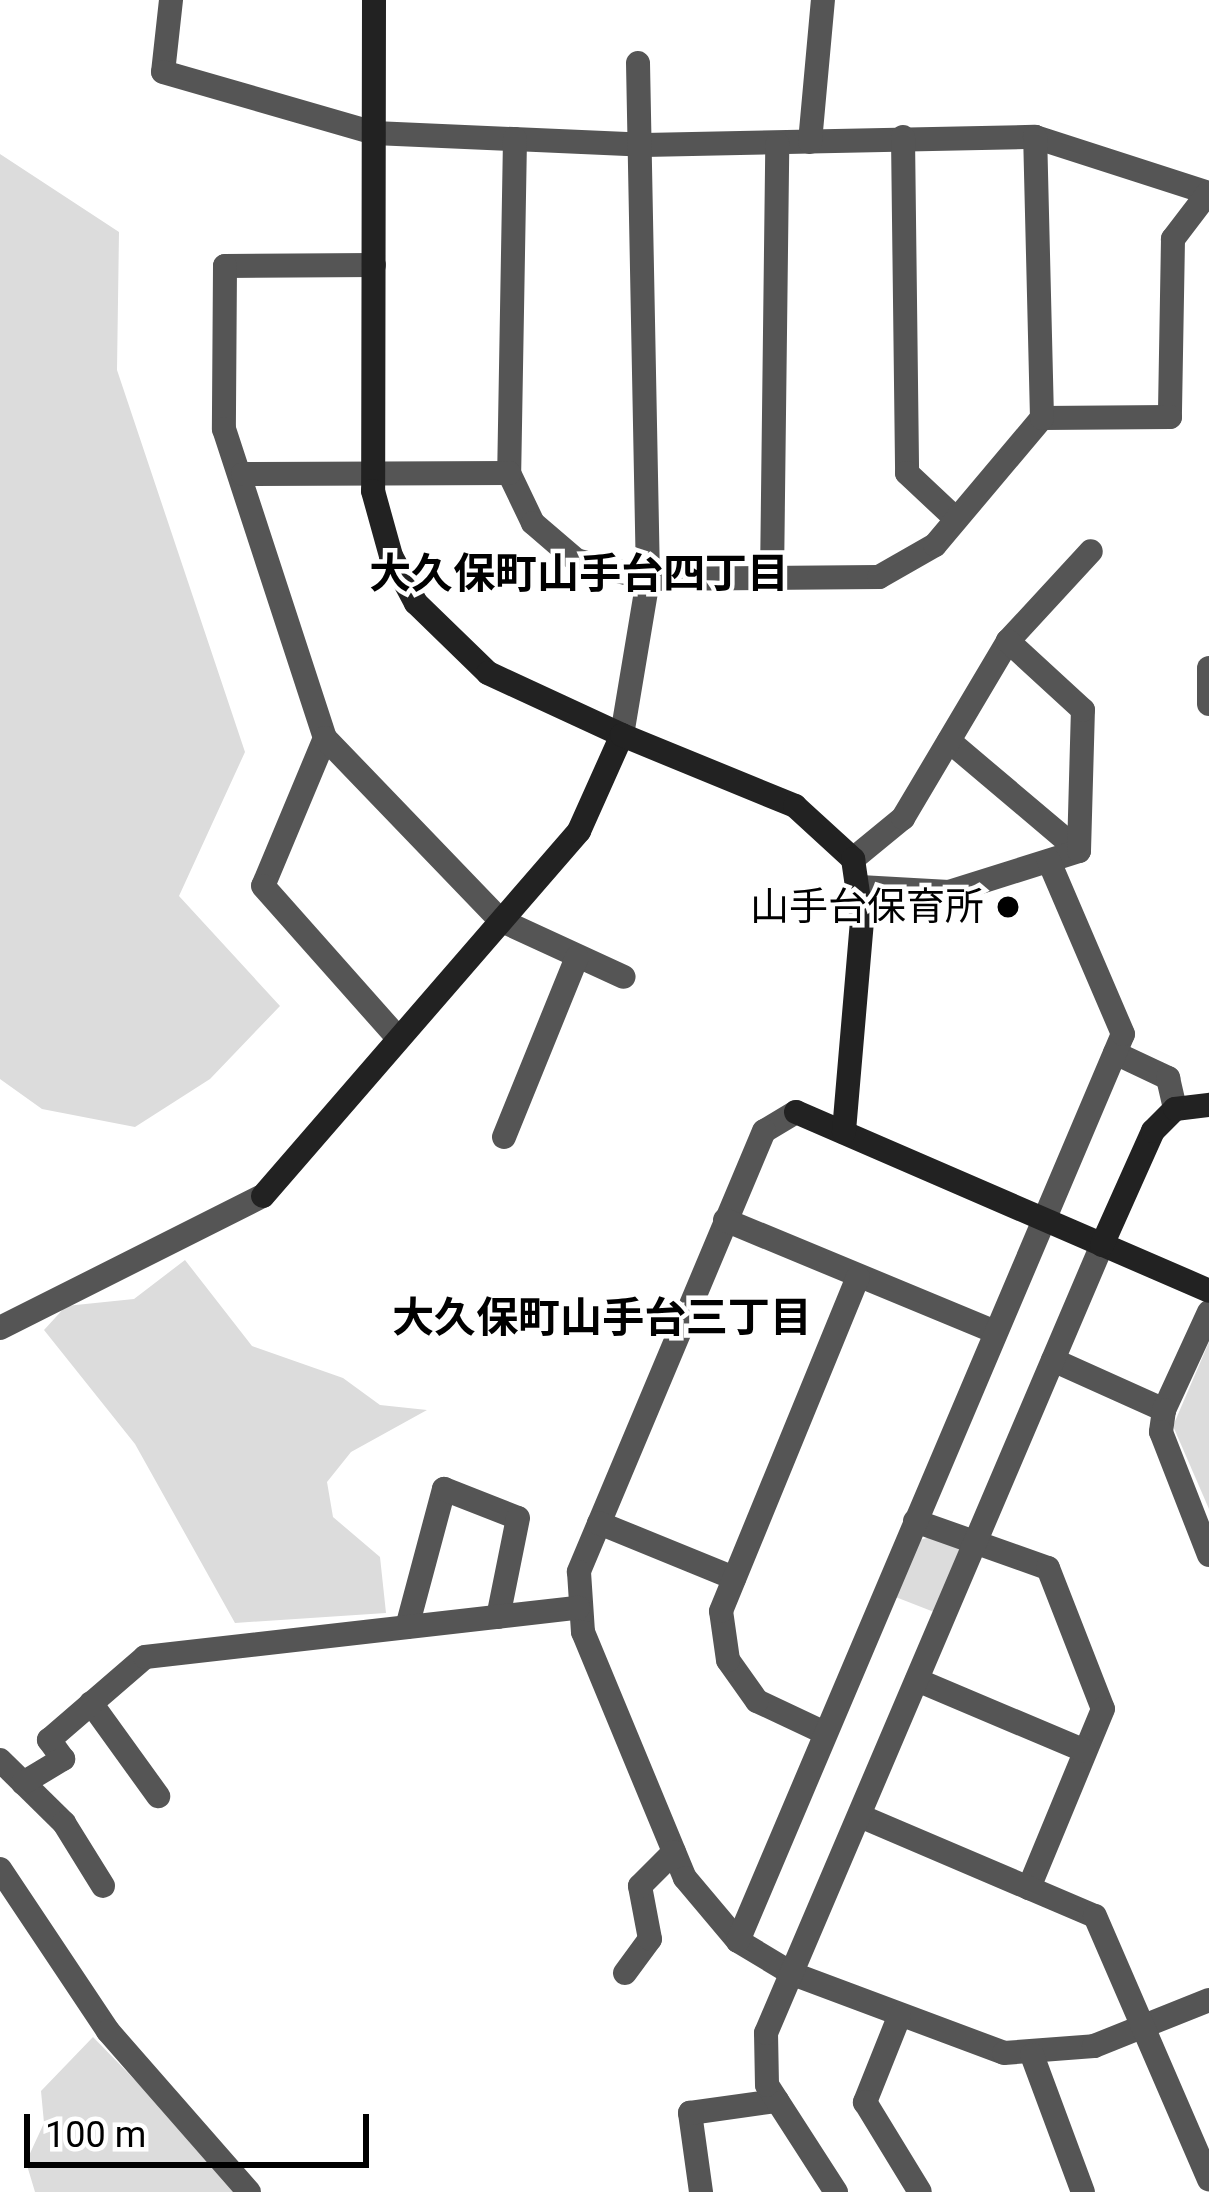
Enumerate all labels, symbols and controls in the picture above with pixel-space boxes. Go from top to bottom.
district label: 大久保町山手台四丁目 [369,549,789,599]
place label: 山手台保育所 [750,884,984,930]
marker: 山手台保育所 [995,894,1021,920]
district label: 大久保町山手台三丁目 [392,1293,812,1343]
scale bar [30,2090,375,2164]
text: 100 m [45,2114,146,2156]

